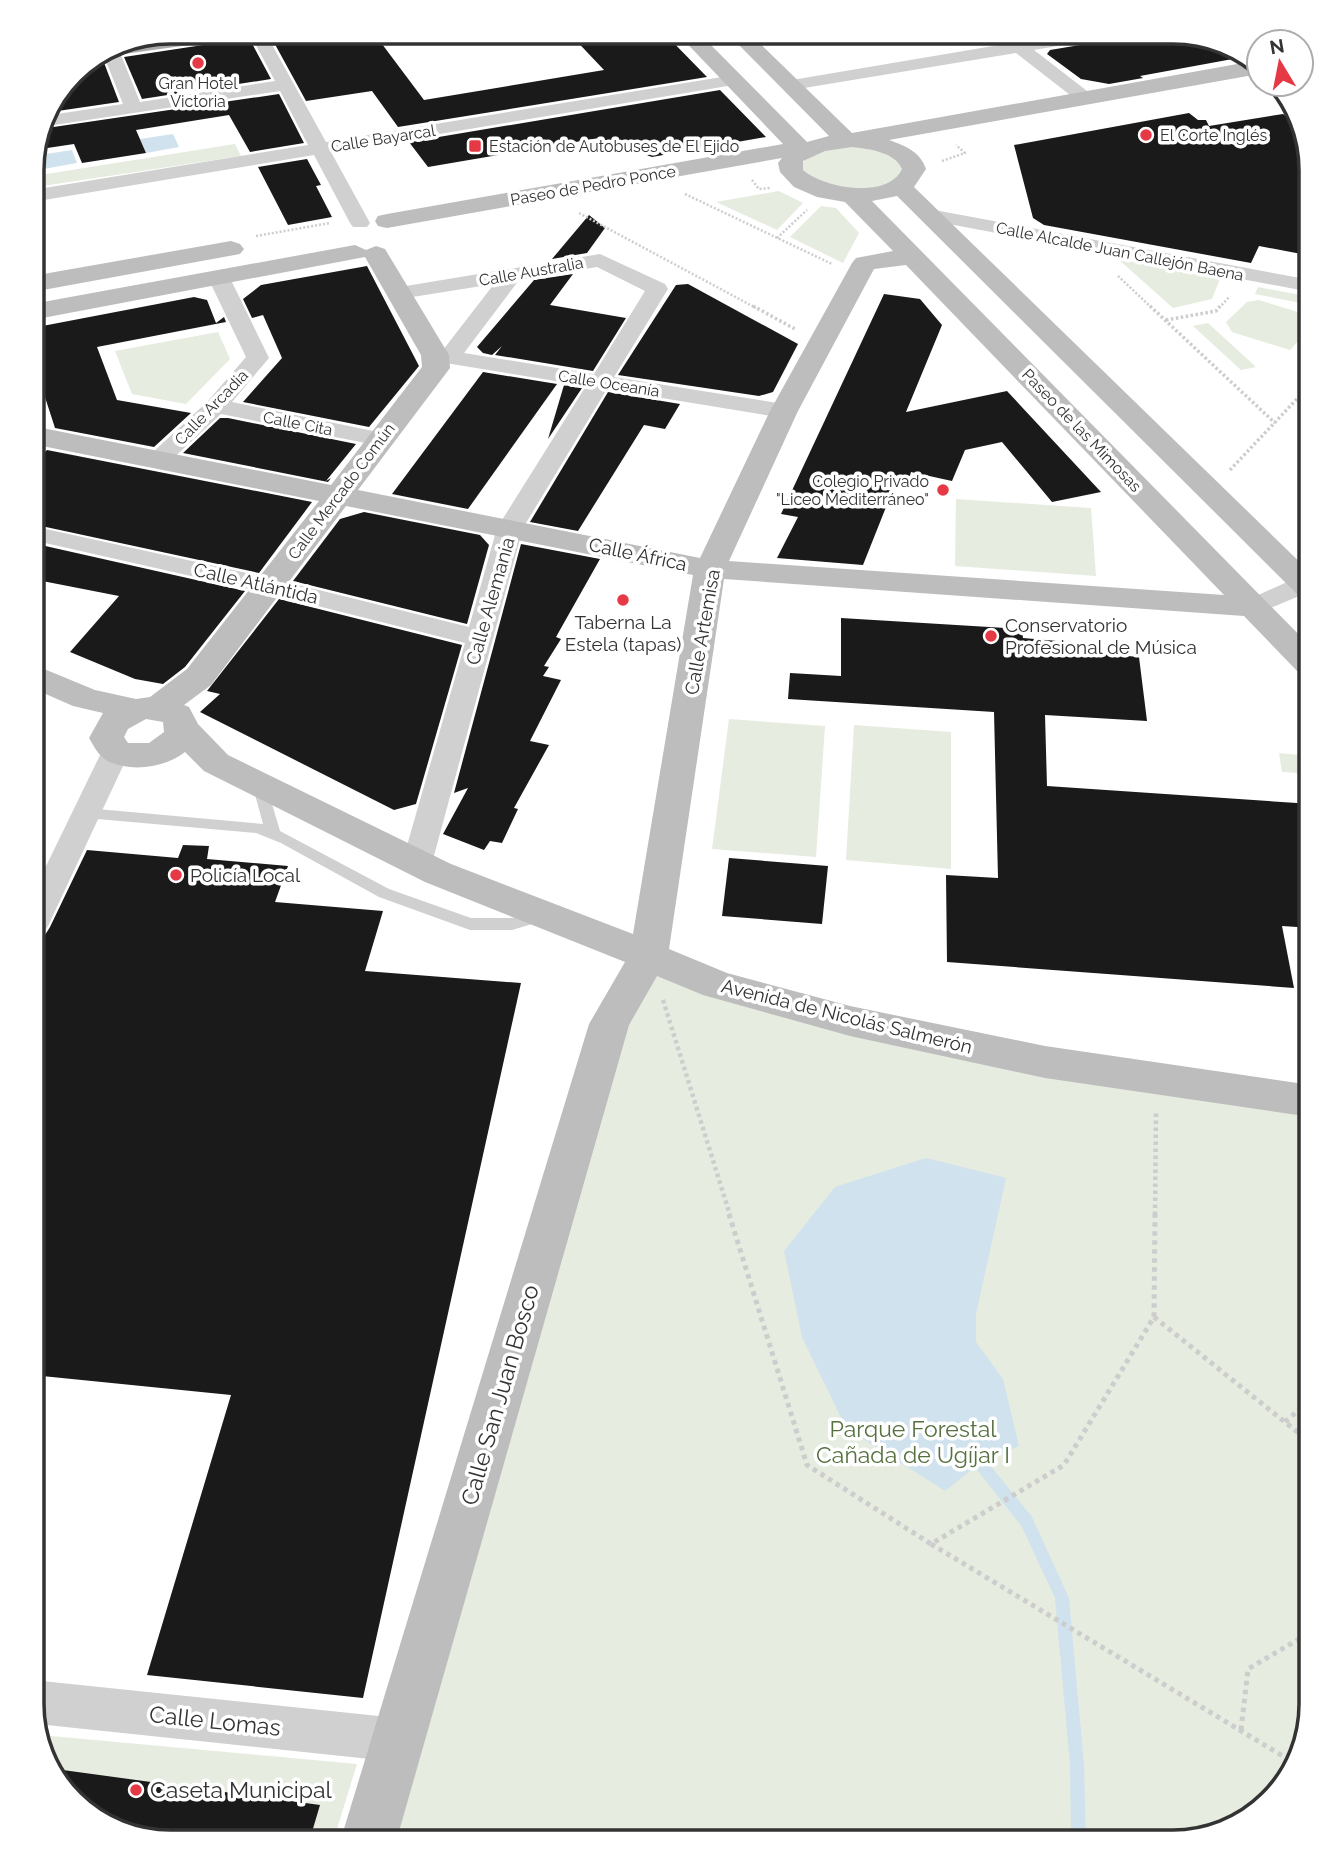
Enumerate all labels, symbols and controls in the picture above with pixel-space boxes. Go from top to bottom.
north arrow [1245,28,1315,98]
text: N [1268,34,1286,58]
marker: Gran Hotel Victoria [190,55,206,71]
place label: Gran Hotel Victoria [158,74,238,111]
street label: Calle Bayarcal [330,121,437,156]
place label: El Corte Inglés [1160,126,1267,145]
marker: El Corte Inglés [1138,127,1154,143]
place label: Estación de Autobuses de El Ejido [489,137,739,156]
marker: Estación de Autobuses de El Ejido [467,138,483,154]
street label: Paseo de Pedro Ponce [509,162,677,209]
street label: Calle Alcalde Juan Callejón Baena [995,218,1245,285]
street label: Calle Australia [478,253,585,290]
street label: Paseo de las Mimosas [1018,365,1145,496]
street label: Calle Arcadia [171,366,252,449]
street label: Calle Oceanía [557,366,661,401]
street label: Calle Cita [262,407,334,440]
street label: Calle Mercado Común [284,419,399,563]
place label: Colegio Privado "Liceo Mediterráneo" [776,472,929,509]
marker: Colegio Privado "Liceo Mediterráneo" [935,482,951,498]
street label: Calle África [587,533,689,575]
street label: Calle Alemania [461,535,519,667]
street label: Calle Atlántida [192,558,320,608]
street label: Calle Artemisa [680,567,724,697]
marker: Taberna La Estela (tapas) [615,592,631,608]
place label: Taberna La Estela (tapas) [565,611,681,655]
place label: Conservatorio Profesional de Música [1005,614,1197,658]
marker: Conservatorio Profesional de Música [983,628,999,644]
place label: Policía Local [190,864,301,886]
marker: Policía Local [168,867,184,883]
street label: Avenida de Nicolás Salmerón [719,974,975,1058]
street label: Calle San Juan Bosco [455,1282,544,1508]
park label: Parque Forestal Cañada de Ugíjar I [816,1415,1010,1468]
street label: Calle Lomas [148,1700,282,1741]
place label: Caseta Municipal [150,1776,333,1803]
marker: Caseta Municipal [128,1782,144,1798]

